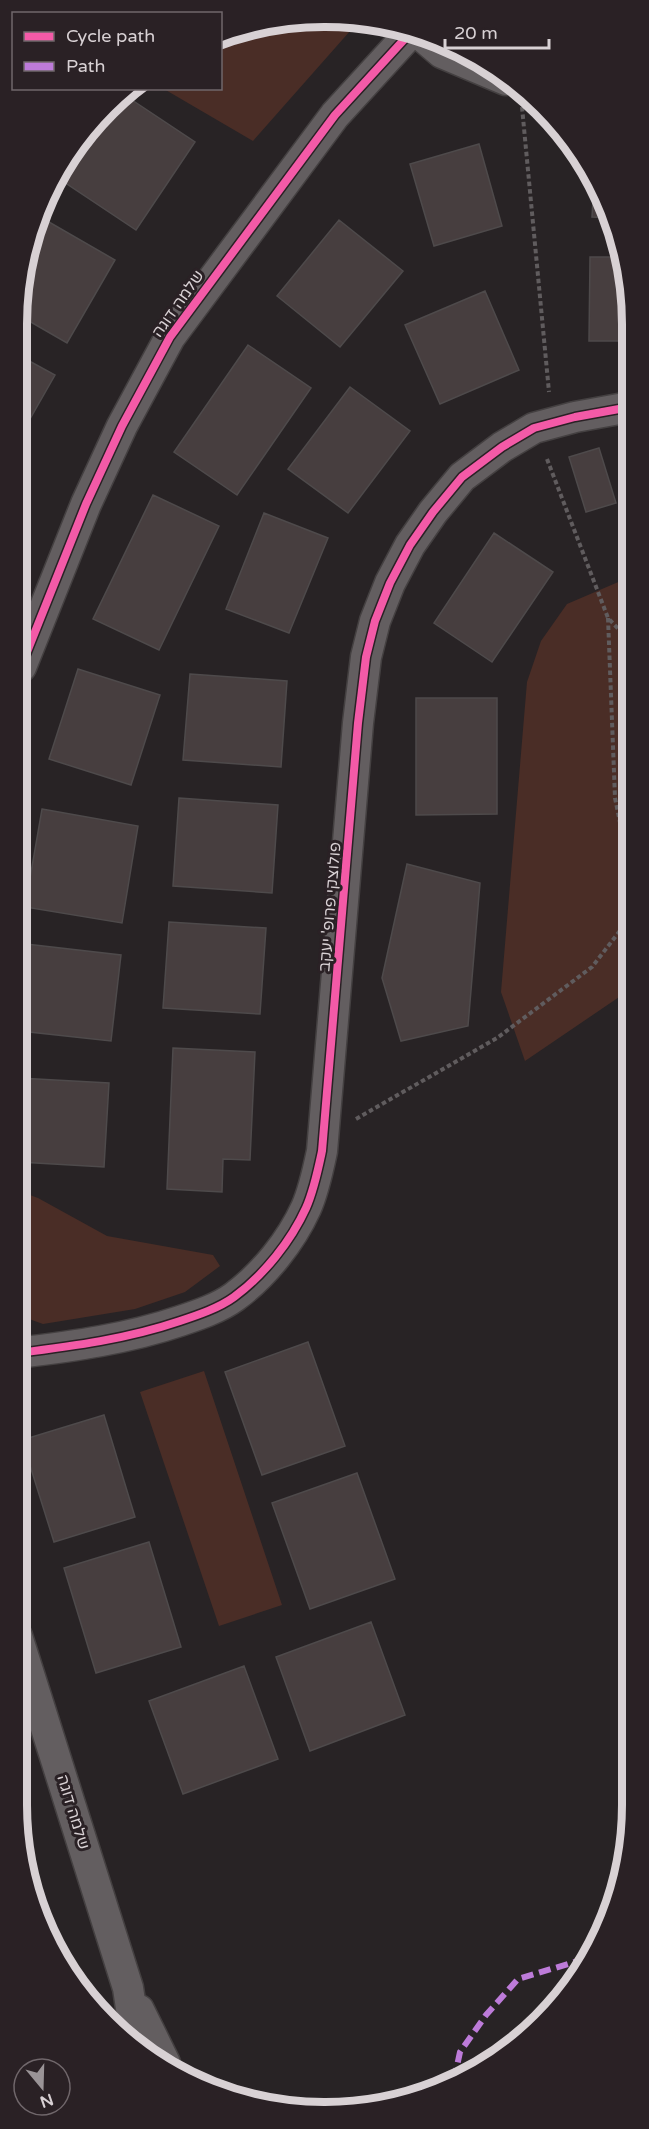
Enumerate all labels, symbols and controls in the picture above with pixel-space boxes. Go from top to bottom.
legend [12,12,222,90]
scale bar [445,12,548,50]
text: 20 m [454,22,498,44]
text: Cycle path [66,25,155,47]
text: Path [66,55,105,77]
street label: שלמה דוגה [148,267,208,341]
street label: פולוצקי פרופ' יעקב [314,841,346,973]
street label: שלמה דוגה [52,1772,94,1852]
north arrow [12,2057,72,2117]
text: N [37,2089,56,2112]

